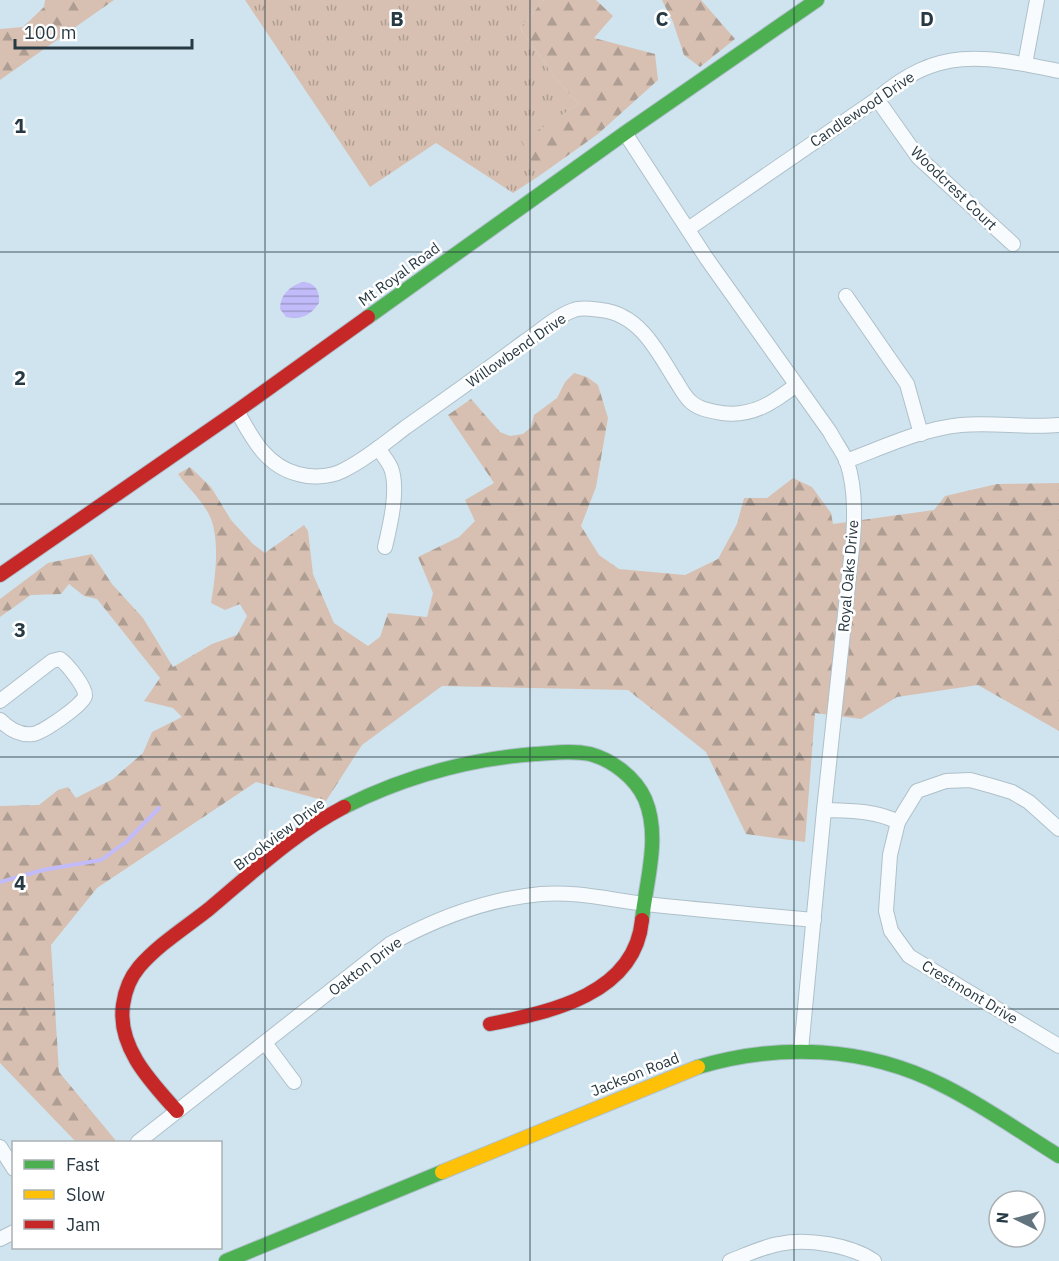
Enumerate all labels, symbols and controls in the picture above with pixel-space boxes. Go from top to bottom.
text: B [390,5,404,32]
text: C [655,5,669,32]
text: D [920,5,934,32]
scale bar [15,12,192,50]
text: 100 m [24,21,76,44]
street label: Candlewood Drive [806,67,918,151]
text: 1 [14,112,26,139]
street label: Woodcrest Court [907,142,1001,234]
street label: Mt Royal Road [355,238,443,310]
street label: Willowbend Drive [462,309,570,391]
text: 2 [14,364,26,391]
street label: Royal Oaks Drive [834,519,862,633]
text: 3 [14,616,26,643]
street label: Brookview Drive [230,794,328,874]
text: 4 [14,869,26,896]
street label: Oakton Drive [325,932,405,1000]
street label: Crestmont Drive [918,956,1022,1028]
street label: Jackson Road [588,1048,682,1100]
legend [12,1141,222,1249]
text: Fast [66,1153,100,1176]
text: Slow [66,1183,105,1206]
north arrow [987,1189,1047,1249]
text: N [992,1211,1013,1224]
text: Jam [66,1213,101,1236]

